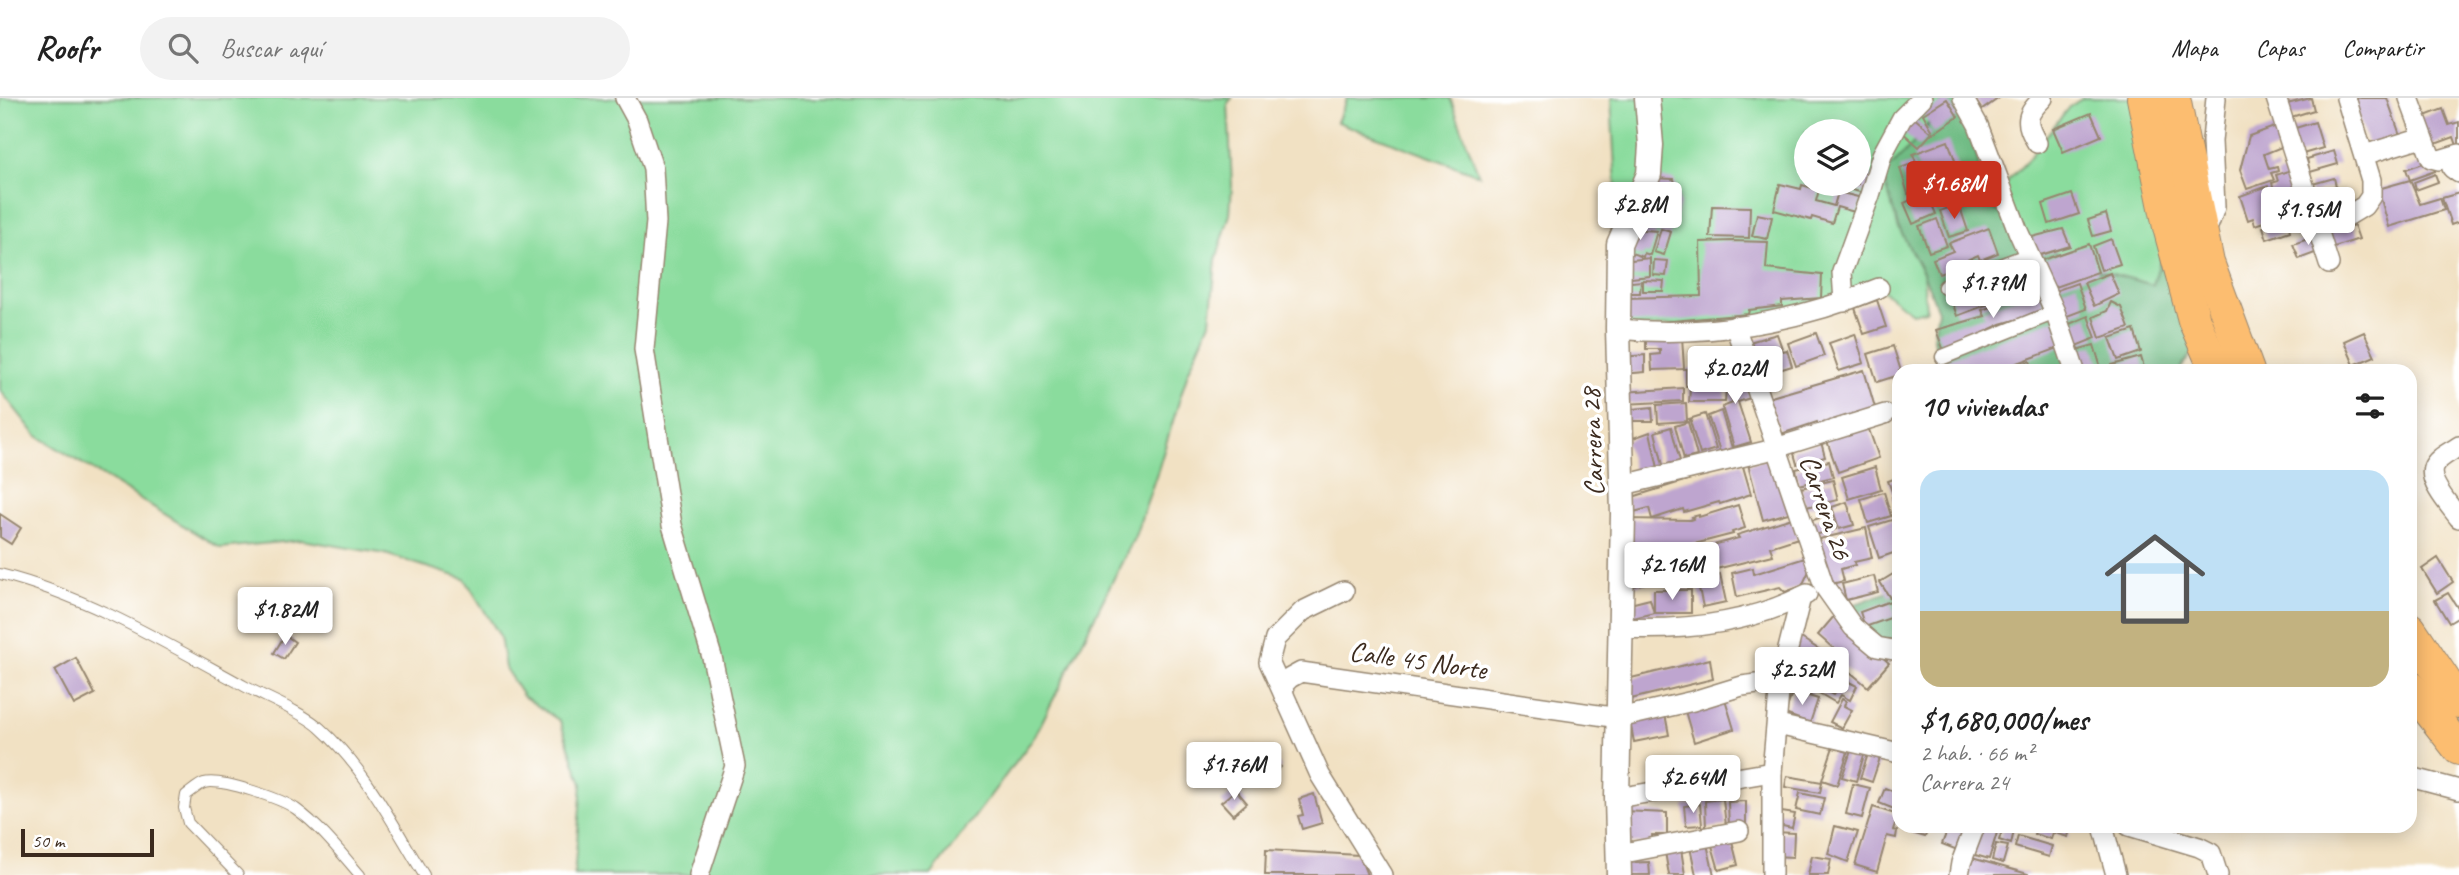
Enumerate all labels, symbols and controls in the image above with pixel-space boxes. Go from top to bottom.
search box [140,17,630,80]
text: Roofr [35,27,98,69]
icon: search [164,29,202,67]
text: Buscar aquí [220,32,322,65]
text: Mapa [2171,33,2218,63]
text: Capas [2256,33,2304,63]
text: Compartir [2342,33,2424,63]
map controls [1794,119,1871,196]
button: layers [1794,119,1871,196]
pin: $1.68M [1897,162,2011,221]
text: $1.68M [1922,169,1986,198]
pin: $2.8M [1591,183,1689,242]
pin: $1.95M [2251,188,2365,247]
text: $2.8M [1614,190,1666,219]
text: $1.95M [2277,195,2339,224]
pin: $1.79M [1936,260,2050,320]
text: $1.79M [1962,268,2024,297]
pin: $2.02M [1678,346,1792,406]
text: $2.02M [1704,354,1766,383]
street label: Carrera 28 [1573,385,1611,497]
text: 10 viviendas [1920,387,2046,425]
icon: filters [2351,387,2389,425]
street label: Carrera 26 [1792,450,1861,565]
icon: home [2092,516,2218,642]
pin: $2.16M [1615,542,1729,602]
text: $2.16M [1640,550,1704,579]
pin: $1.82M [228,588,342,647]
text: $1.82M [254,595,316,624]
street label: Calle 45 Norte [1347,633,1491,687]
pin: $2.52M [1745,648,1859,707]
text: $2.52M [1771,655,1833,684]
text: $1,680,000/mes [1920,701,2088,739]
text: 2 hab. · 66 m² [1920,739,2033,768]
pin: $1.76M [1177,742,1291,802]
text: $1.76M [1202,750,1266,779]
pin: $2.64M [1636,756,1750,815]
text: $2.64M [1661,763,1725,792]
text: Carrera 24 [1920,768,2009,797]
scale bar [21,826,154,858]
text: 50 m [32,829,64,853]

